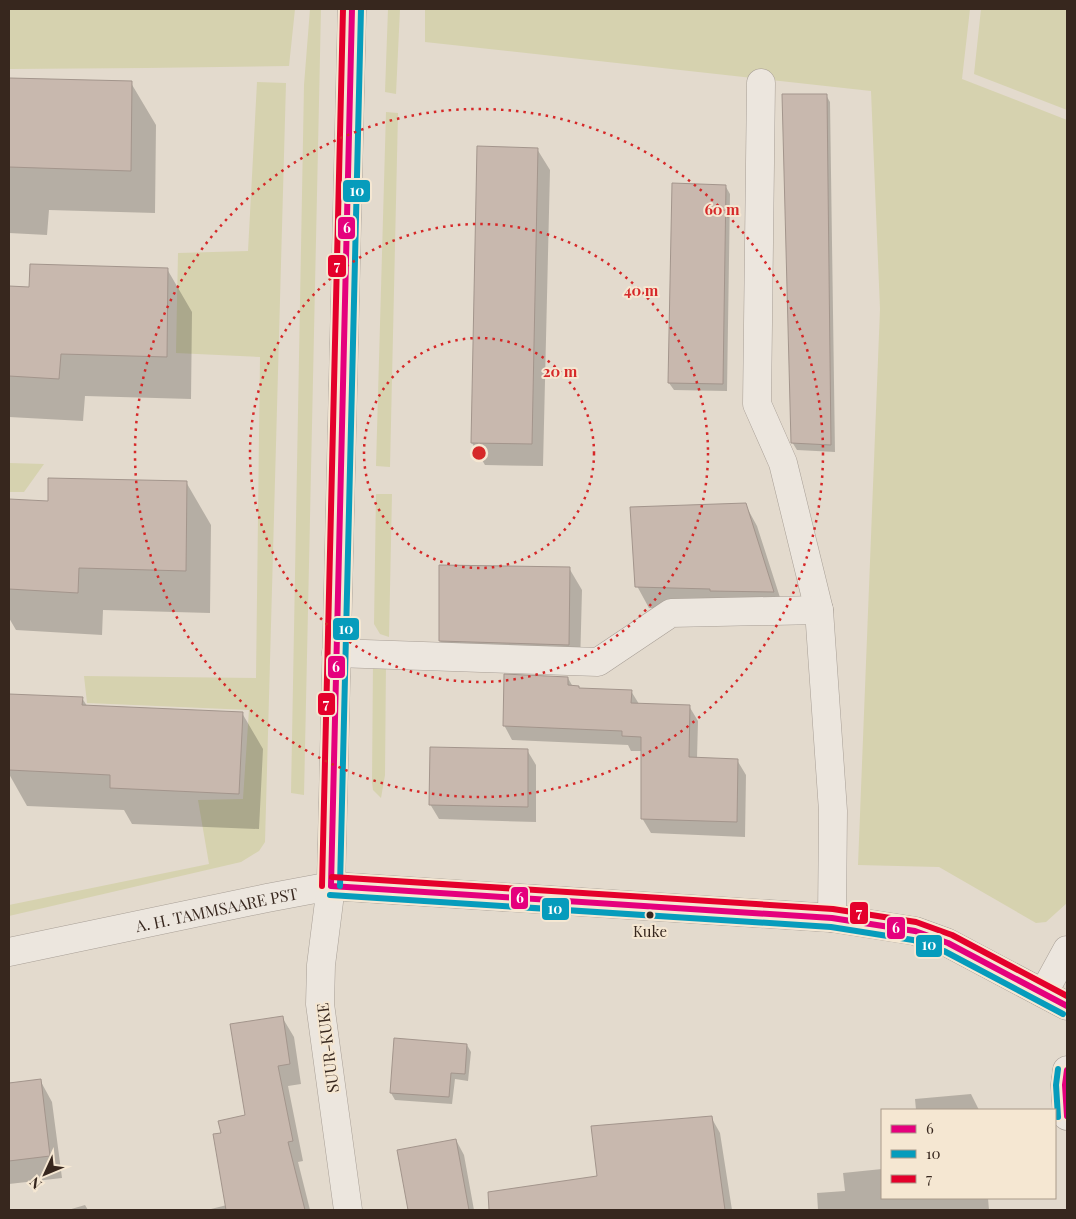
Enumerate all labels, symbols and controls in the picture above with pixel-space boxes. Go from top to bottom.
line badge: 10 [342,179,371,203]
text: 10 [350,181,364,200]
text: 60 m [704,199,740,219]
line badge: 6 [337,216,356,240]
text: 6 [343,218,351,237]
line badge: 7 [327,254,347,278]
text: 7 [334,256,341,275]
text: 40 m [624,280,659,300]
text: 20 m [543,361,578,381]
centre of rings [470,444,488,462]
line badge: 10 [332,617,360,641]
text: 10 [339,619,353,638]
line badge: 6 [327,655,346,679]
text: 6 [332,657,340,676]
line badge: 7 [317,692,336,716]
text: 7 [323,694,330,713]
street label: A. H. TAMMSAARE PST [133,882,299,936]
line badge: 6 [510,886,529,910]
text: 6 [516,888,524,907]
line badge: 10 [541,897,570,921]
text: 10 [548,899,562,918]
line badge: 7 [849,901,869,925]
text: 7 [856,903,863,922]
marker: Kuke [645,910,655,920]
line badge: 6 [886,916,906,940]
text: 6 [892,918,900,937]
place label: Kuke [633,921,667,941]
line badge: 10 [915,934,943,958]
text: 10 [922,935,936,954]
street label: SUUR-KUKE [311,1002,343,1094]
legend [881,1109,1056,1199]
text: 6 [926,1118,934,1138]
text: 10 [926,1143,941,1163]
north arrow [20,1149,70,1199]
text: 7 [926,1168,932,1188]
text: N [25,1173,46,1194]

